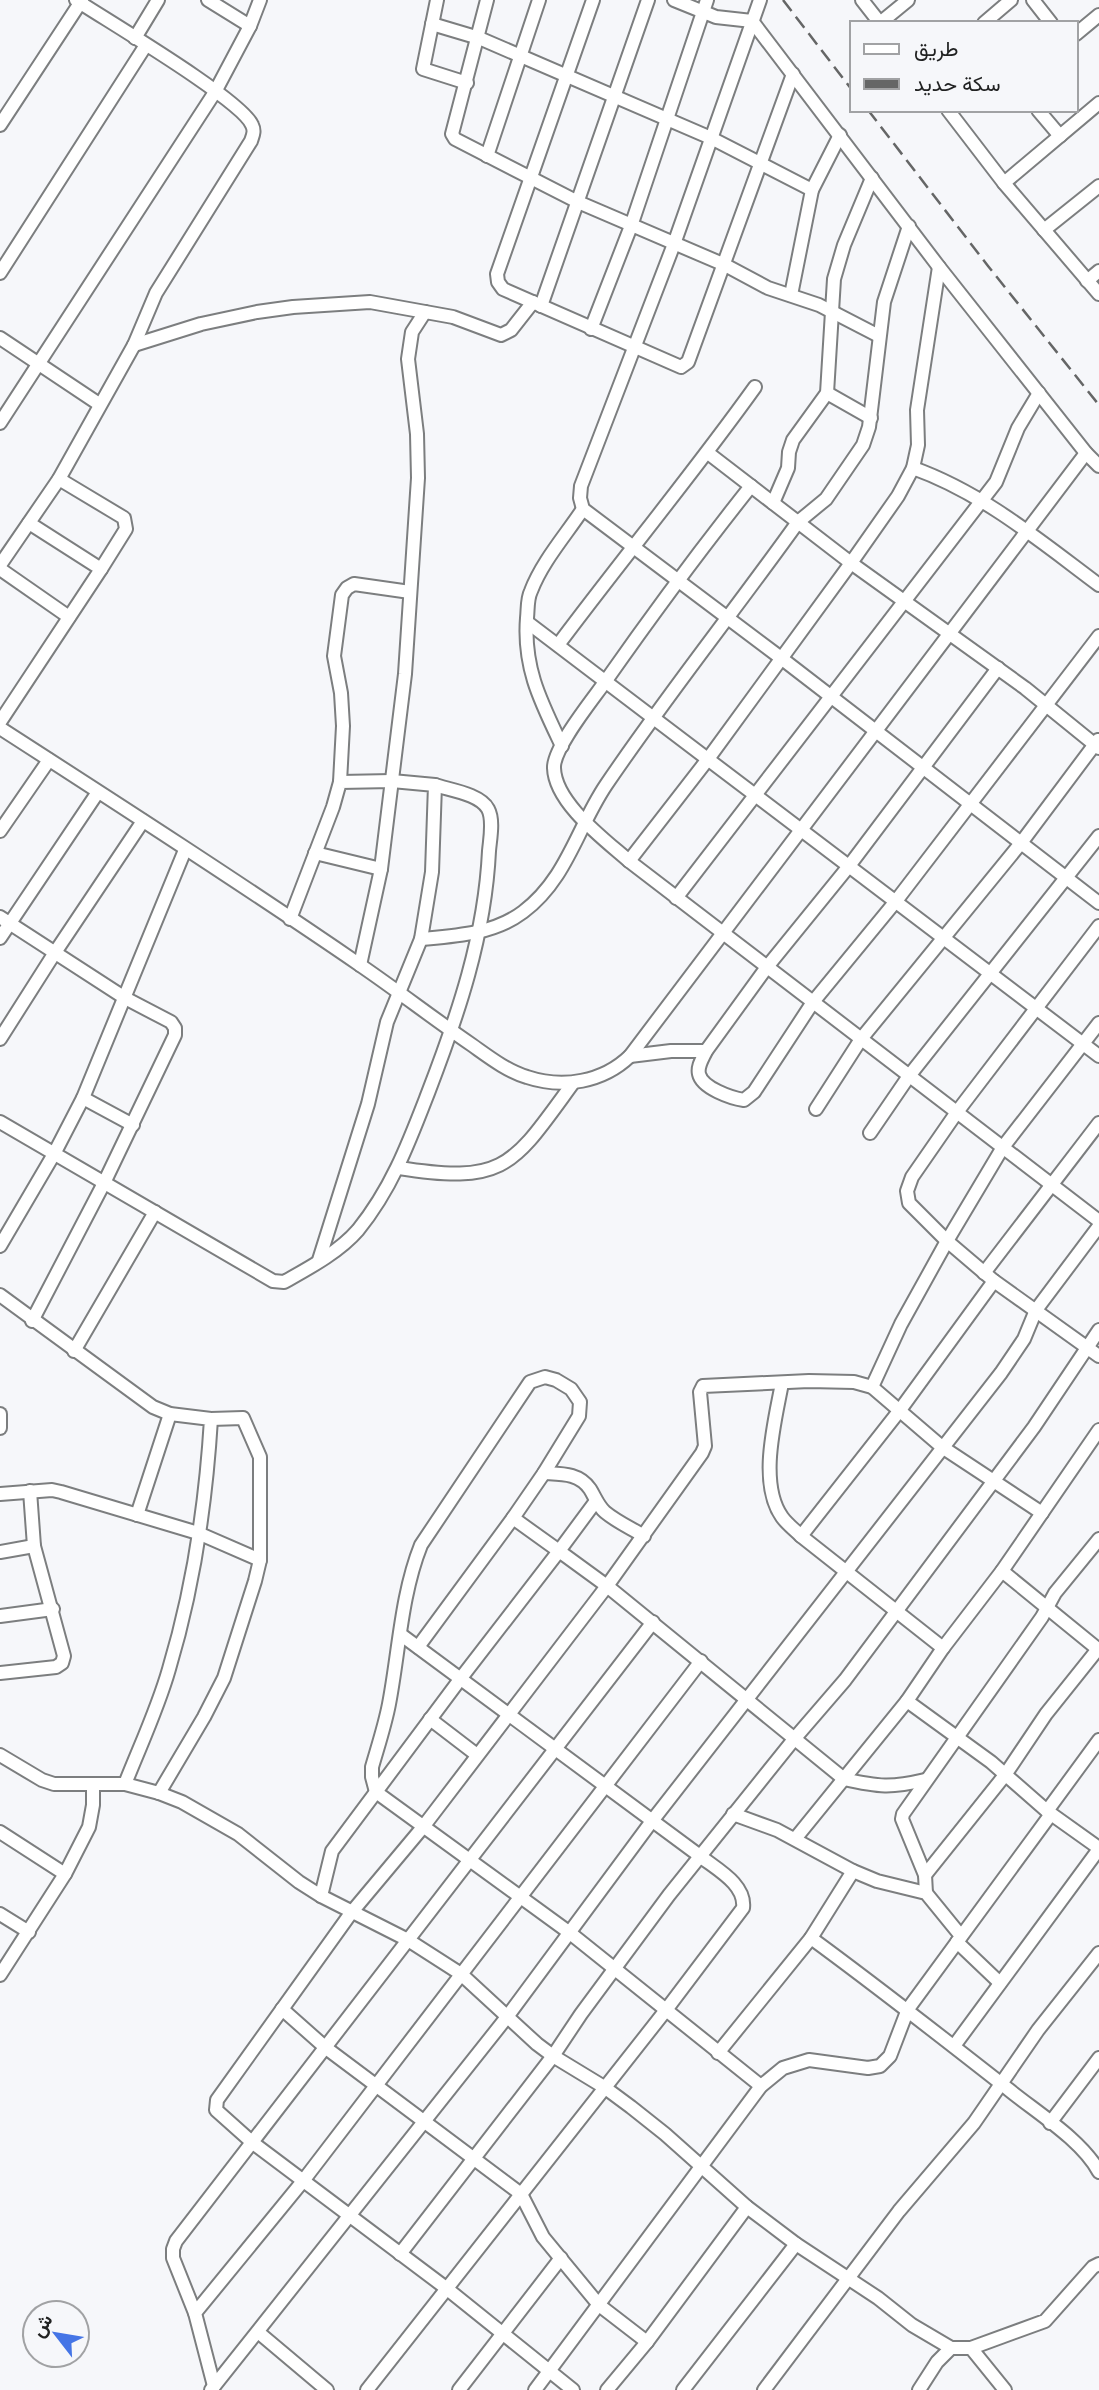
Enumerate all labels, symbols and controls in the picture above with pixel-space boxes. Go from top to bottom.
legend [850,21,1078,112]
text: طريق [914,35,959,62]
text: سكة حديد [914,70,1001,97]
north arrow [21,2299,91,2369]
text: ش [25,2309,59,2342]

